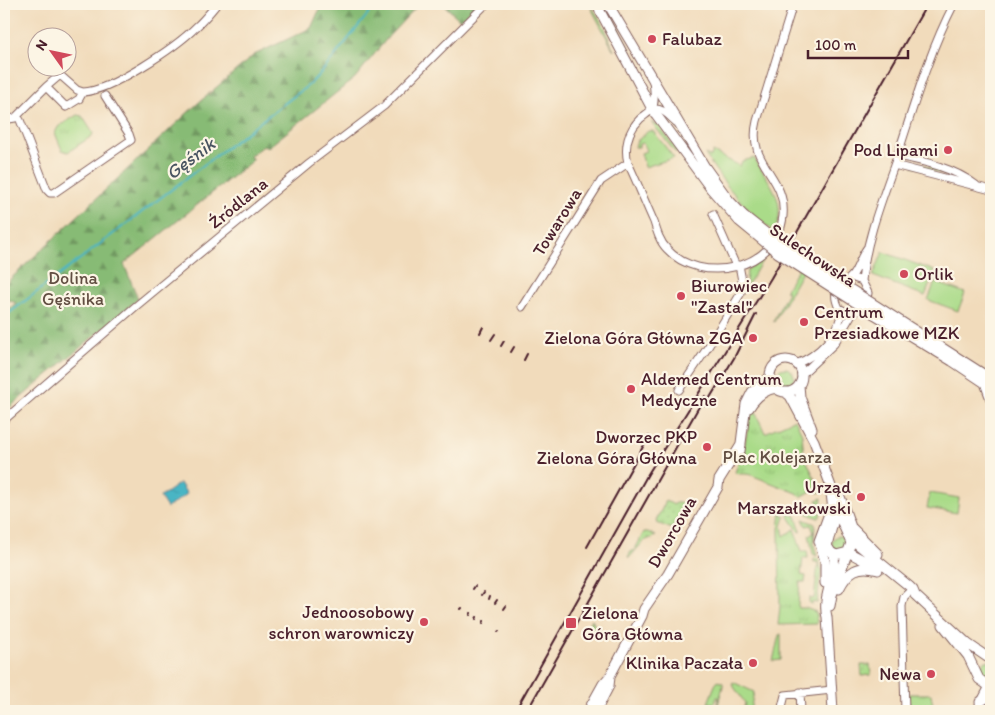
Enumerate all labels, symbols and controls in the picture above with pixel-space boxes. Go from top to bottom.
north arrow [28,28,78,78]
place label: Falubaz [662,28,723,50]
scale bar [808,28,908,60]
marker: Falubaz [646,33,658,45]
text: 100 m [815,36,857,54]
text: N [32,37,51,54]
water label: Gęśnik [161,132,221,184]
place label: Pod Lipami [853,139,938,161]
marker: Pod Lipami [942,144,954,156]
street label: Źródlana [204,172,272,233]
street label: Towarowa [527,183,587,260]
street label: Sulechowska [766,218,861,292]
place label: Orlik [914,263,954,285]
park label: Dolina Gęśnika [42,267,104,310]
marker: Orlik [898,268,910,280]
place label: Biurowiec "Zastal" [691,275,767,318]
marker: Biurowiec "Zastal" [675,290,687,302]
place label: Centrum Przesiadkowe MZK [814,301,960,344]
marker: Centrum Przesiadkowe MZK [798,316,810,328]
place label: Zielona Góra Główna ZGA [544,327,743,349]
marker: Zielona Góra Główna ZGA [747,332,759,344]
place label: Aldemed Centrum Medyczne [641,368,782,411]
marker: Aldemed Centrum Medyczne [625,383,637,395]
place label: Dworzec PKP Zielona Góra Główna [537,426,698,469]
marker: Dworzec PKP Zielona Góra Główna [701,441,713,453]
park label: Plac Kolejarza [723,446,832,468]
place label: Urząd Marszałkowski [737,476,851,519]
marker: Urząd Marszałkowski [855,491,867,503]
street label: Dworcowa [643,492,702,572]
place label: Jednoosobowy schron warowniczy [269,601,414,644]
place label: Zielona Góra Główna [582,602,683,645]
marker: Jednoosobowy schron warowniczy [418,616,430,628]
marker: Zielona Góra Główna [564,616,578,630]
place label: Klinika Paczała [626,652,744,674]
marker: Klinika Paczała [747,657,759,669]
place label: Newa [879,663,921,685]
marker: Newa [925,668,937,680]

